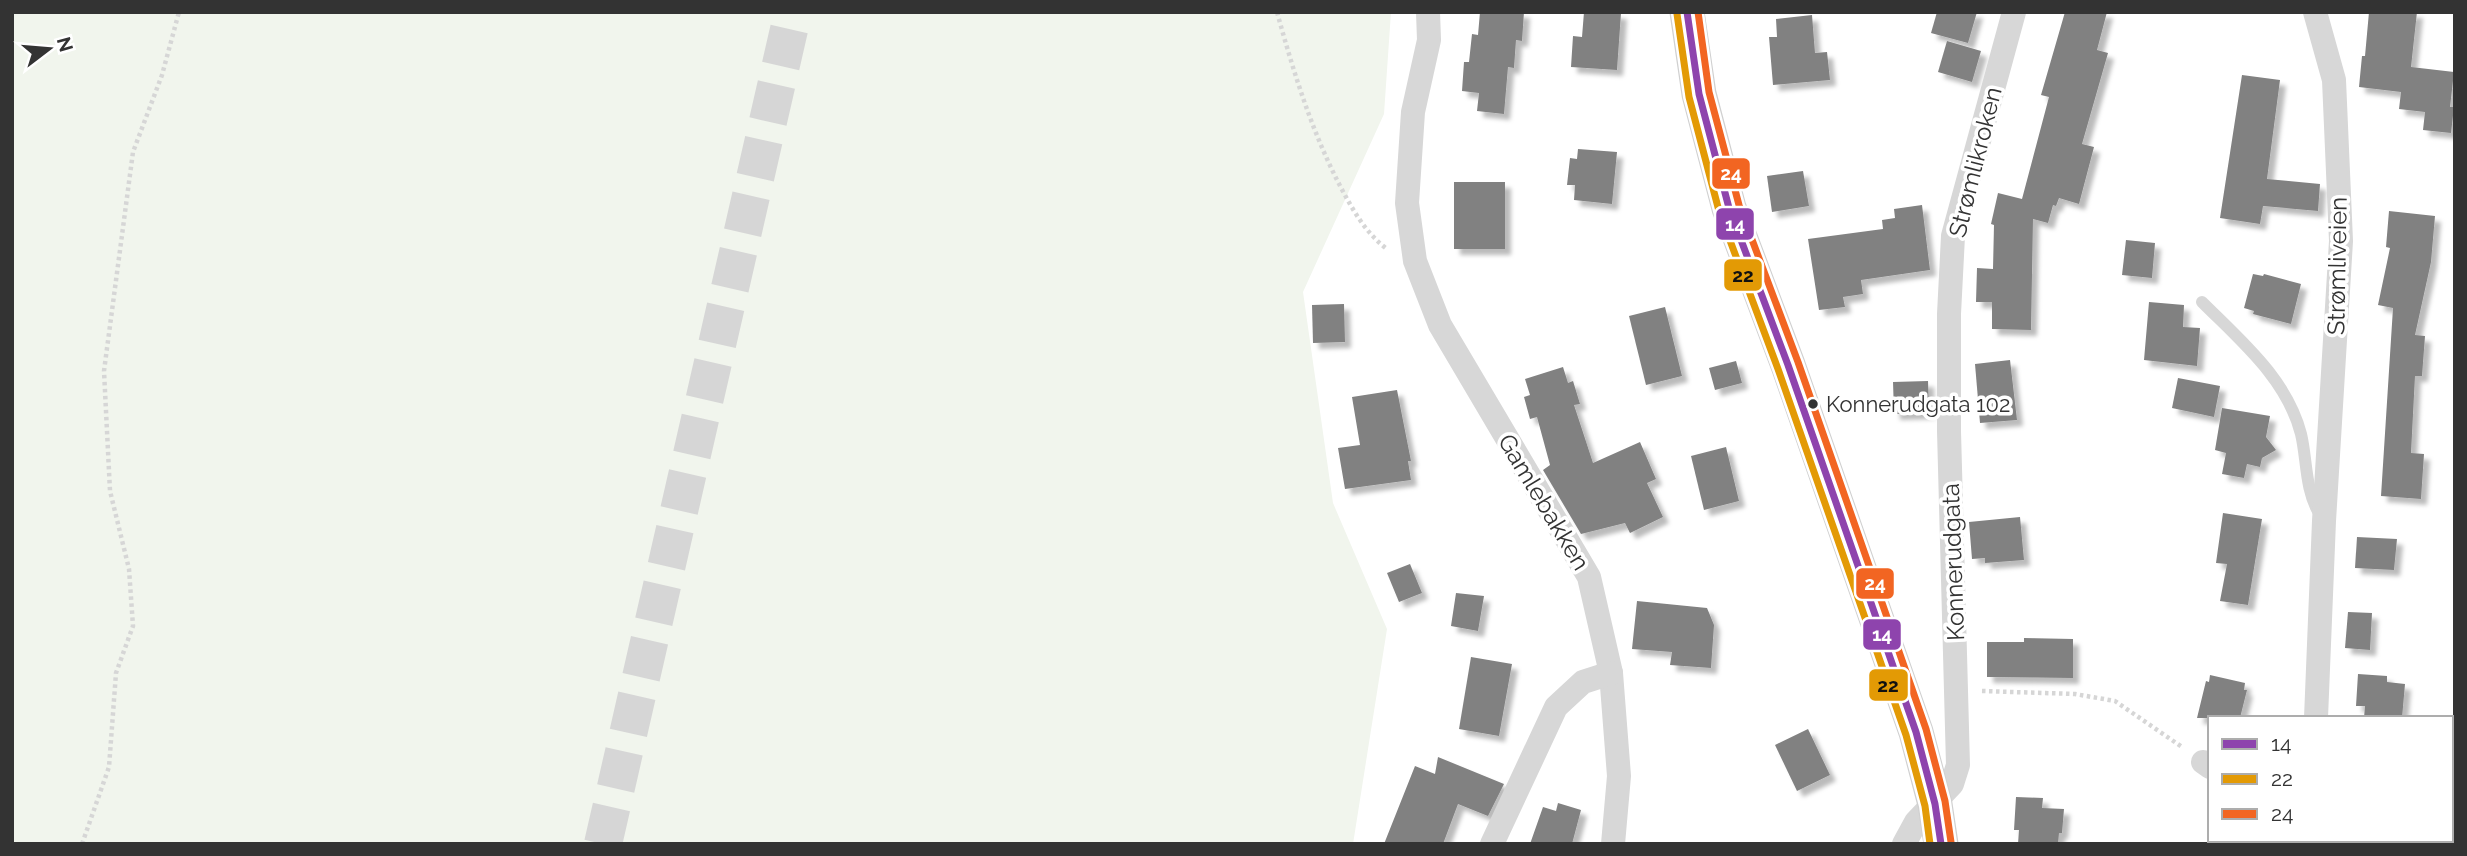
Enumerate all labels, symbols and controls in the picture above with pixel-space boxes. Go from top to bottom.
north arrow [14,14,84,84]
text: N [53,34,78,54]
street label: Strømlikroken [1942,84,2008,240]
line badge: 24 [1711,157,1751,190]
text: 24 [1720,162,1742,184]
street label: Strømliveien [2321,197,2353,335]
line badge: 14 [1715,207,1755,241]
text: 14 [1725,213,1745,235]
line badge: 22 [1723,258,1763,292]
text: 22 [1732,264,1754,286]
place label: Konnerudgata 102 [1826,391,2010,417]
marker: Konnerudgata 102 [1806,397,1820,411]
street label: Gamlebakken [1492,429,1596,575]
street label: Konnerudgata [1936,483,1970,641]
line badge: 24 [1855,567,1895,600]
text: 24 [1864,572,1886,594]
line badge: 14 [1862,618,1902,651]
text: 14 [1872,623,1892,645]
line badge: 22 [1868,668,1909,702]
text: 22 [1877,674,1899,696]
legend [2208,716,2453,842]
text: 14 [2271,731,2291,756]
text: 22 [2271,766,2293,791]
text: 24 [2271,801,2293,826]

